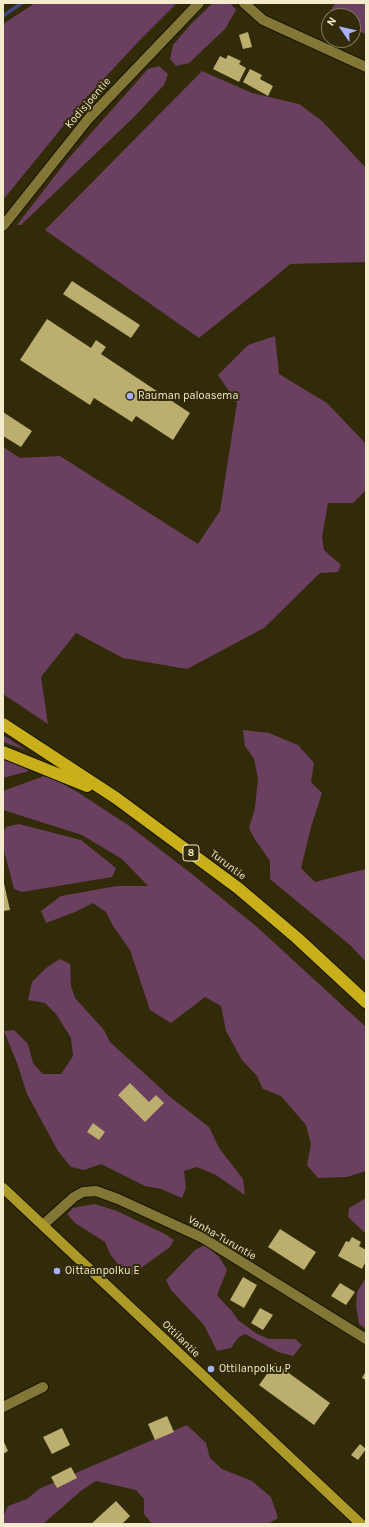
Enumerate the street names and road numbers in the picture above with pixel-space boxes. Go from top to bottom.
street label: Kodisjoentie [62,75,114,131]
road number: 8 [183,845,199,861]
street label: Turuntie [207,847,249,883]
street label: Vanha-Turuntie [185,1213,259,1263]
street label: Ottilantie [159,1318,203,1360]

